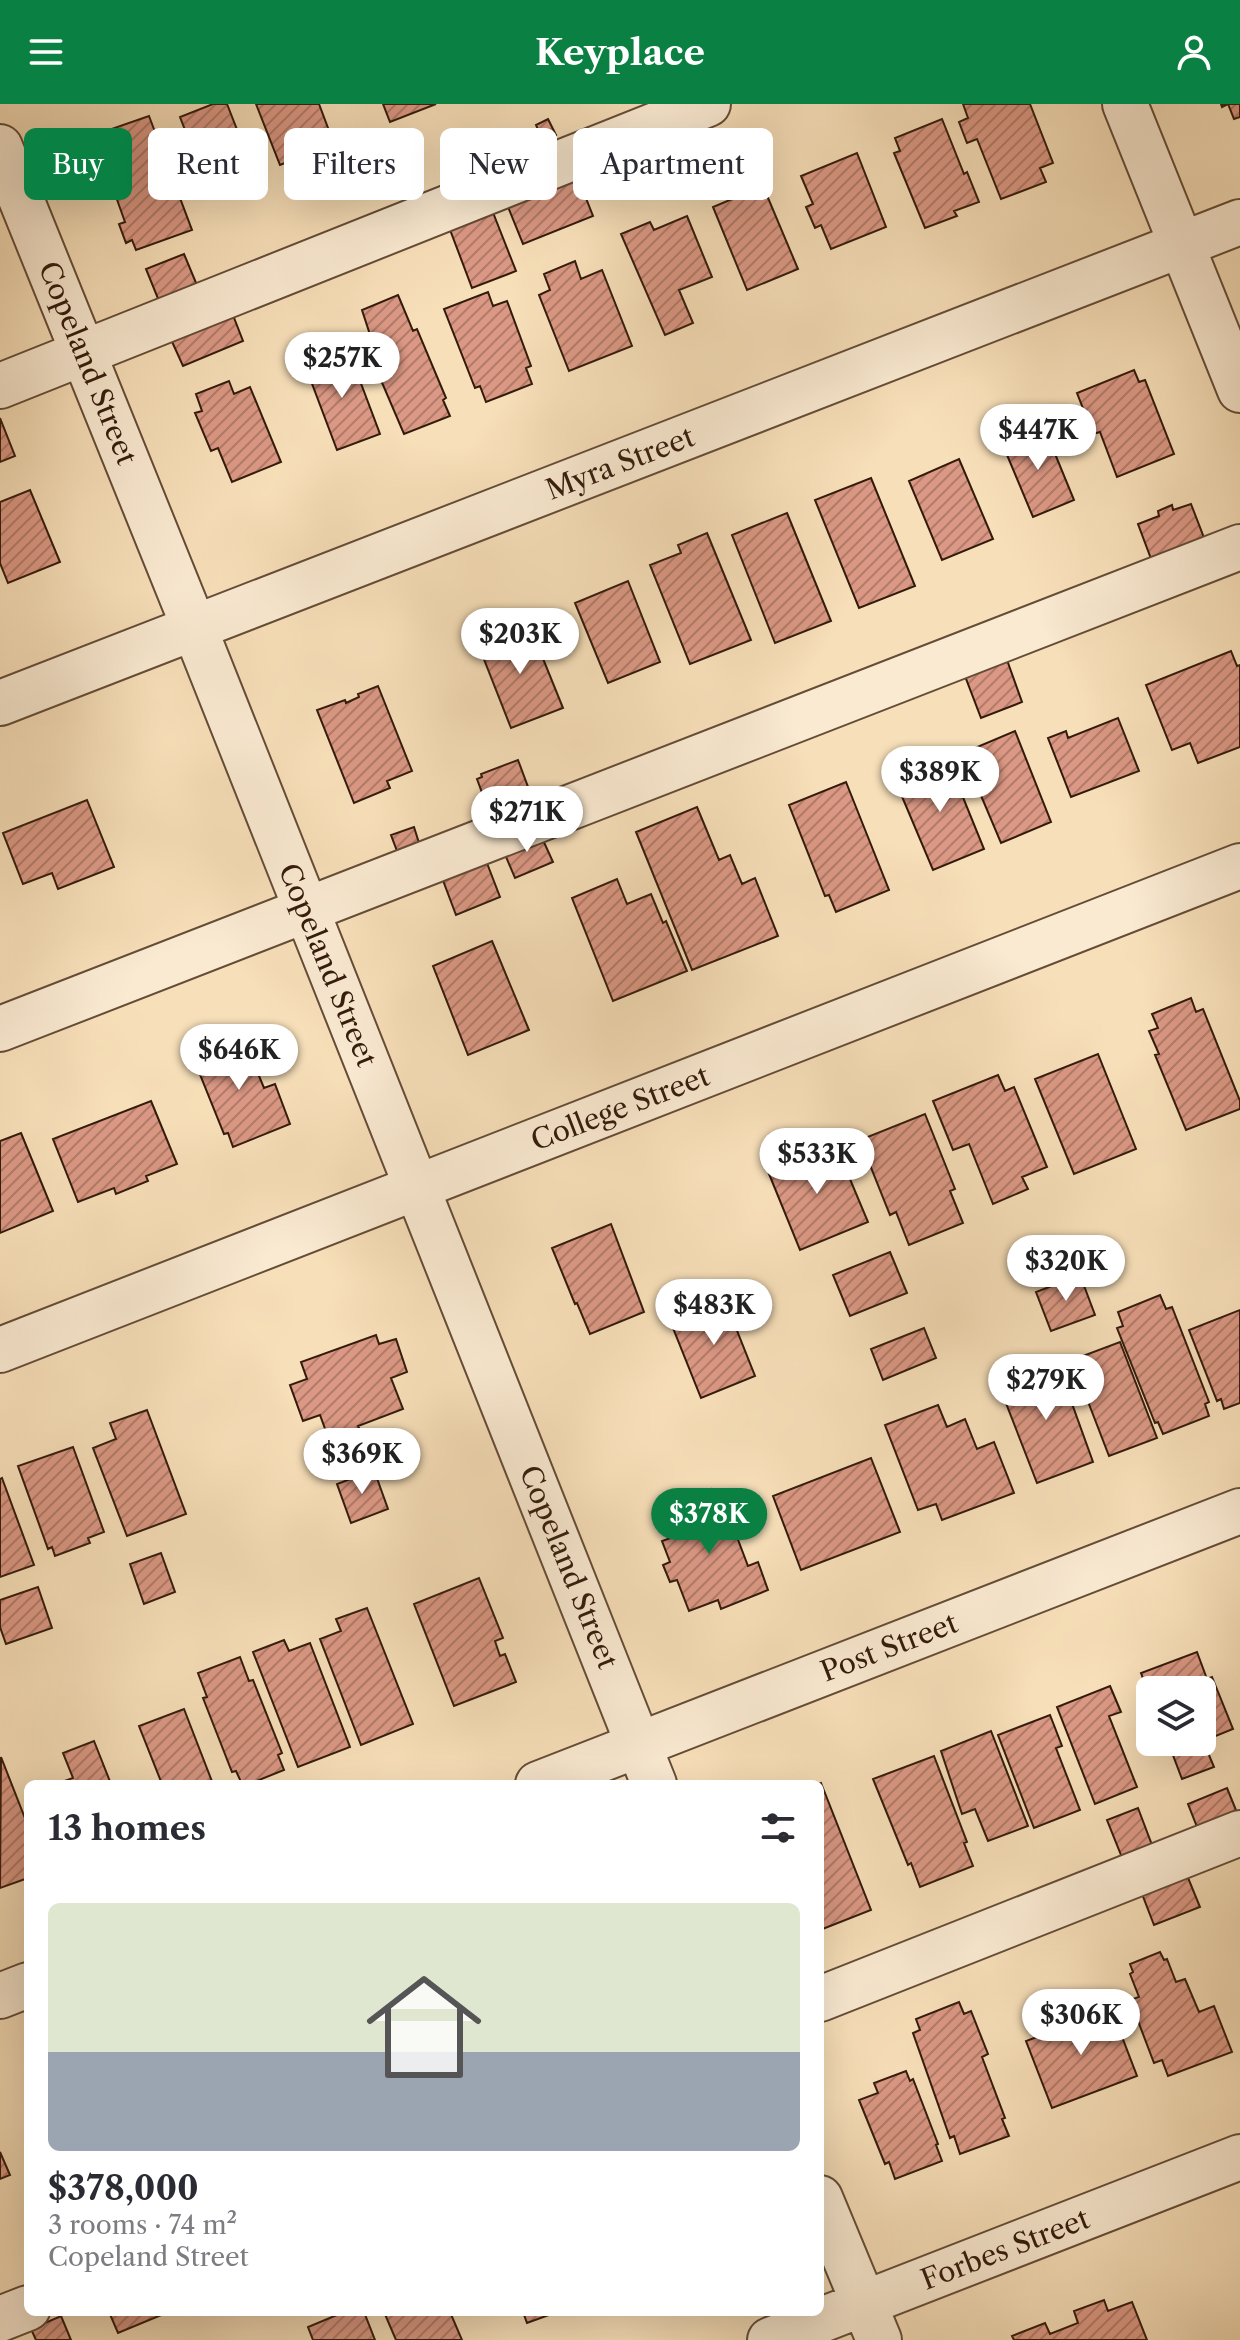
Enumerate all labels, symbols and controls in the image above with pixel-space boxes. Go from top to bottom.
icon: menu [24,30,68,74]
text: Keyplace [535,30,705,74]
icon: person [1172,30,1216,74]
chip: Buy [24,128,132,200]
chip: Rent [148,128,268,200]
chip: Filters [284,128,424,200]
chip: New [440,128,557,200]
chip: Apartment [573,128,773,200]
street label: Copeland Street [32,256,144,470]
pin: $257K [286,332,398,400]
text: $257K [303,342,381,374]
pin: $447K [982,404,1094,472]
text: $447K [998,414,1078,446]
street label: Myra Street [541,419,699,507]
pin: $203K [464,608,576,676]
text: $203K [479,618,561,650]
pin: $389K [884,746,996,814]
text: $389K [899,756,981,788]
pin: $271K [471,786,583,854]
text: $271K [489,796,565,828]
street label: Copeland Street [272,858,384,1072]
pin: $646K [183,1024,295,1092]
text: $646K [198,1034,280,1066]
street label: College Street [526,1058,714,1158]
pin: $533K [761,1128,873,1196]
text: $533K [777,1138,857,1170]
pin: $320K [1010,1235,1122,1303]
text: $320K [1025,1245,1107,1277]
pin: $483K [658,1279,770,1347]
text: $483K [673,1289,755,1321]
pin: $279K [990,1354,1102,1422]
text: $279K [1006,1364,1086,1396]
pin: $369K [306,1428,418,1496]
text: $369K [321,1438,403,1470]
street label: Copeland Street [513,1460,625,1674]
pin: $378K [653,1488,765,1556]
text: $378K [669,1498,749,1530]
street label: Post Street [816,1605,962,1689]
map controls [1136,1676,1216,1756]
button: layers [1136,1676,1216,1756]
icon: filters [756,1806,800,1850]
text: 13 homes [48,1807,206,1849]
icon: home [352,1955,496,2099]
pin: $306K [1025,1989,1137,2057]
text: $306K [1040,1999,1122,2031]
text: $378,000 [48,2167,199,2209]
street label: Forbes Street [916,2201,1094,2297]
text: 3 rooms · 74 m² [48,2209,237,2241]
text: Copeland Street [48,2241,249,2273]

